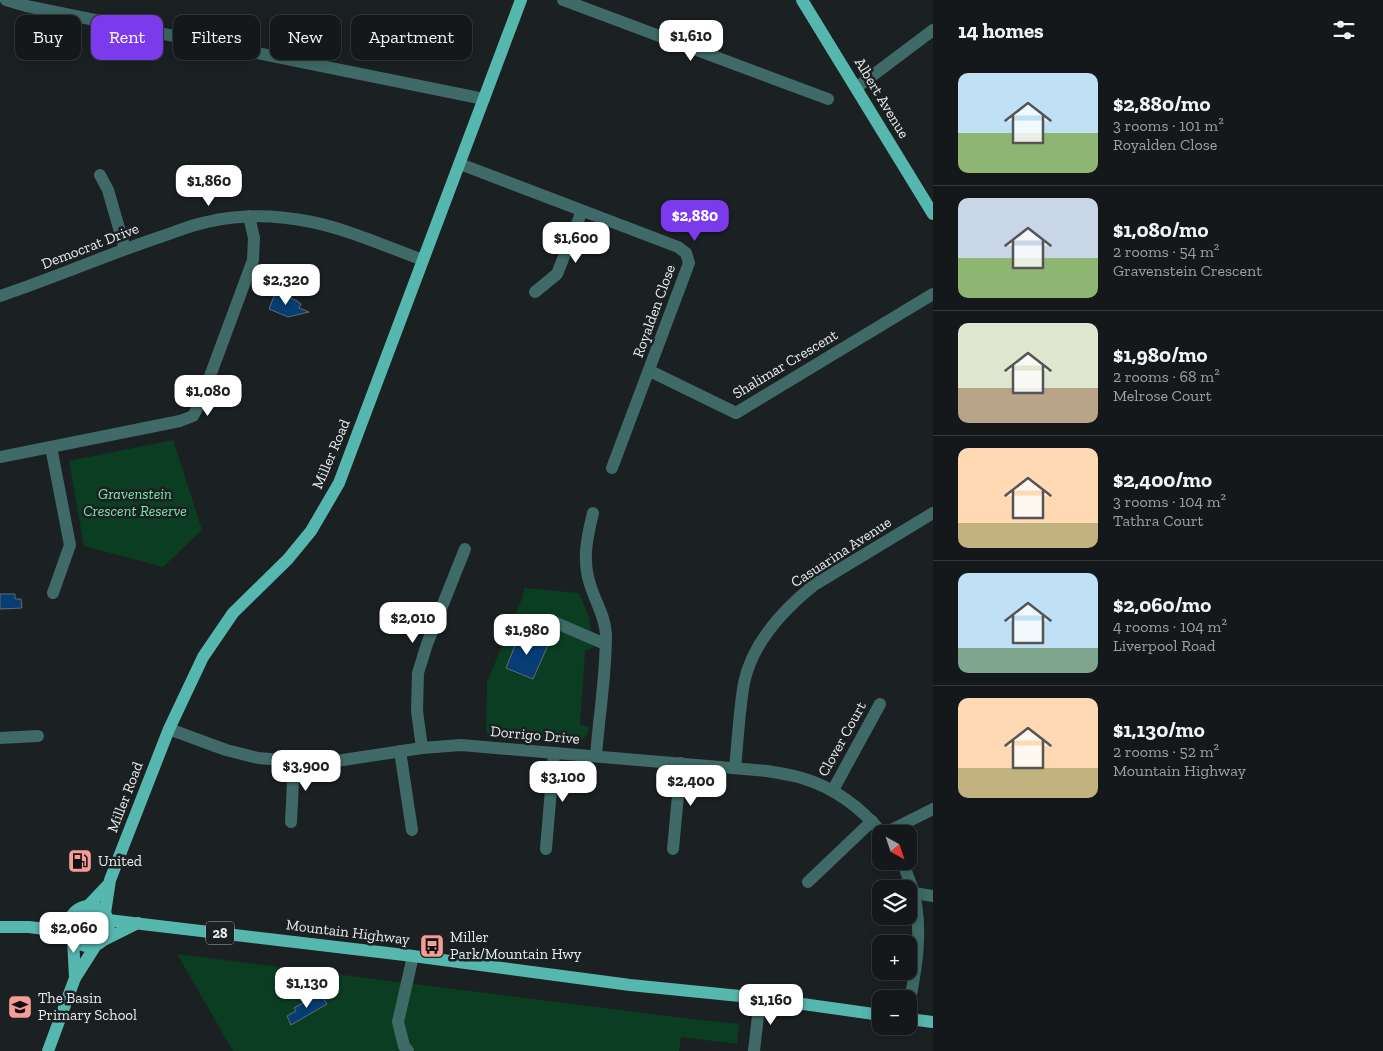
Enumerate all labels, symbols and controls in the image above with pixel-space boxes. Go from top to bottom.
chip: Buy [15,15,81,60]
chip: Rent [91,15,163,60]
chip: Filters [173,15,260,60]
chip: New [270,15,341,60]
chip: Apartment [351,15,472,60]
icon: filters [1330,16,1358,44]
text: 14 homes [958,18,1044,43]
pin: $1,610 [650,20,732,62]
text: $1,610 [670,26,712,45]
street label: Albert Avenue [851,54,913,142]
text: $2,880/mo [1113,91,1210,116]
icon: home [998,93,1058,153]
text: 3 rooms · 101 m² [1113,116,1224,135]
text: Royalden Close [1113,135,1217,154]
pin: $1,860 [168,164,250,207]
text: $1,860 [187,171,231,190]
pin: $2,880 [654,200,736,242]
text: $2,880 [672,206,718,225]
text: $1,080/mo [1113,217,1208,242]
icon: home [998,218,1058,278]
street label: Democrat Drive [39,219,141,273]
pin: $1,600 [535,222,617,264]
text: $1,600 [554,228,598,247]
text: 2 rooms · 54 m² [1113,242,1219,261]
text: Gravenstein Crescent [1113,261,1262,280]
street label: Royalden Close [629,262,679,360]
pin: $2,320 [245,264,327,306]
text: $2,320 [263,270,309,289]
street label: Shalimar Crescent [729,325,841,402]
text: $1,980/mo [1113,342,1208,367]
icon: home [998,343,1058,403]
text: 2 rooms · 68 m² [1113,367,1220,386]
pin: $1,080 [167,374,249,417]
text: $1,080 [186,381,230,400]
text: Melrose Court [1113,386,1212,405]
street label: Miller Road [308,416,354,492]
text: $2,400/mo [1113,467,1212,492]
icon: home [998,468,1058,528]
park label: Gravenstein Crescent Reserve [83,485,187,520]
text: 3 rooms · 104 m² [1113,492,1226,511]
text: Tathra Court [1113,511,1203,530]
street label: Casuarina Avenue [787,513,895,591]
text: $2,060/mo [1113,592,1211,617]
icon: home [998,593,1058,653]
pin: $2,010 [372,602,454,644]
text: $2,010 [391,608,435,627]
pin: $1,980 [486,614,568,656]
text: 4 rooms · 104 m² [1113,617,1227,636]
text: $1,980 [505,620,549,639]
text: Liverpool Road [1113,636,1216,655]
street label: Clover Court [814,698,870,780]
text: $1,130/mo [1113,717,1205,742]
icon: home [998,718,1058,778]
street label: Dorrigo Drive [490,722,580,748]
text: 2 rooms · 52 m² [1113,742,1219,761]
pin: $3,900 [265,750,347,792]
text: $3,900 [283,756,329,775]
street label: Miller Road [103,758,147,835]
pin: $3,100 [522,760,604,803]
text: Mountain Highway [1113,761,1246,780]
pin: $2,400 [650,764,732,807]
text: $3,100 [541,767,585,786]
text: $2,400 [667,771,715,790]
north arrow [872,825,918,870]
map controls [872,825,917,1035]
fuel station icon: United [67,848,93,874]
place label: United [98,852,143,870]
button: layers [872,880,917,925]
pin: $2,060 [33,912,115,954]
street label: Mountain Highway [285,915,411,949]
text: $2,060 [50,918,98,937]
road number: 28 [206,921,234,944]
place label: Miller Park/Mountain Hwy [450,928,582,963]
bus stop icon: Miller Park/Mountain Hwy [419,933,445,959]
button: + [872,935,917,980]
pin: $1,130 [266,966,348,1009]
text: $1,130 [286,973,328,992]
pin: $1,160 [730,984,812,1026]
place label: The Basin Primary School [38,989,137,1024]
text: $1,160 [750,990,792,1009]
button: − [872,990,917,1035]
school or university icon: The Basin Primary School [7,994,33,1020]

